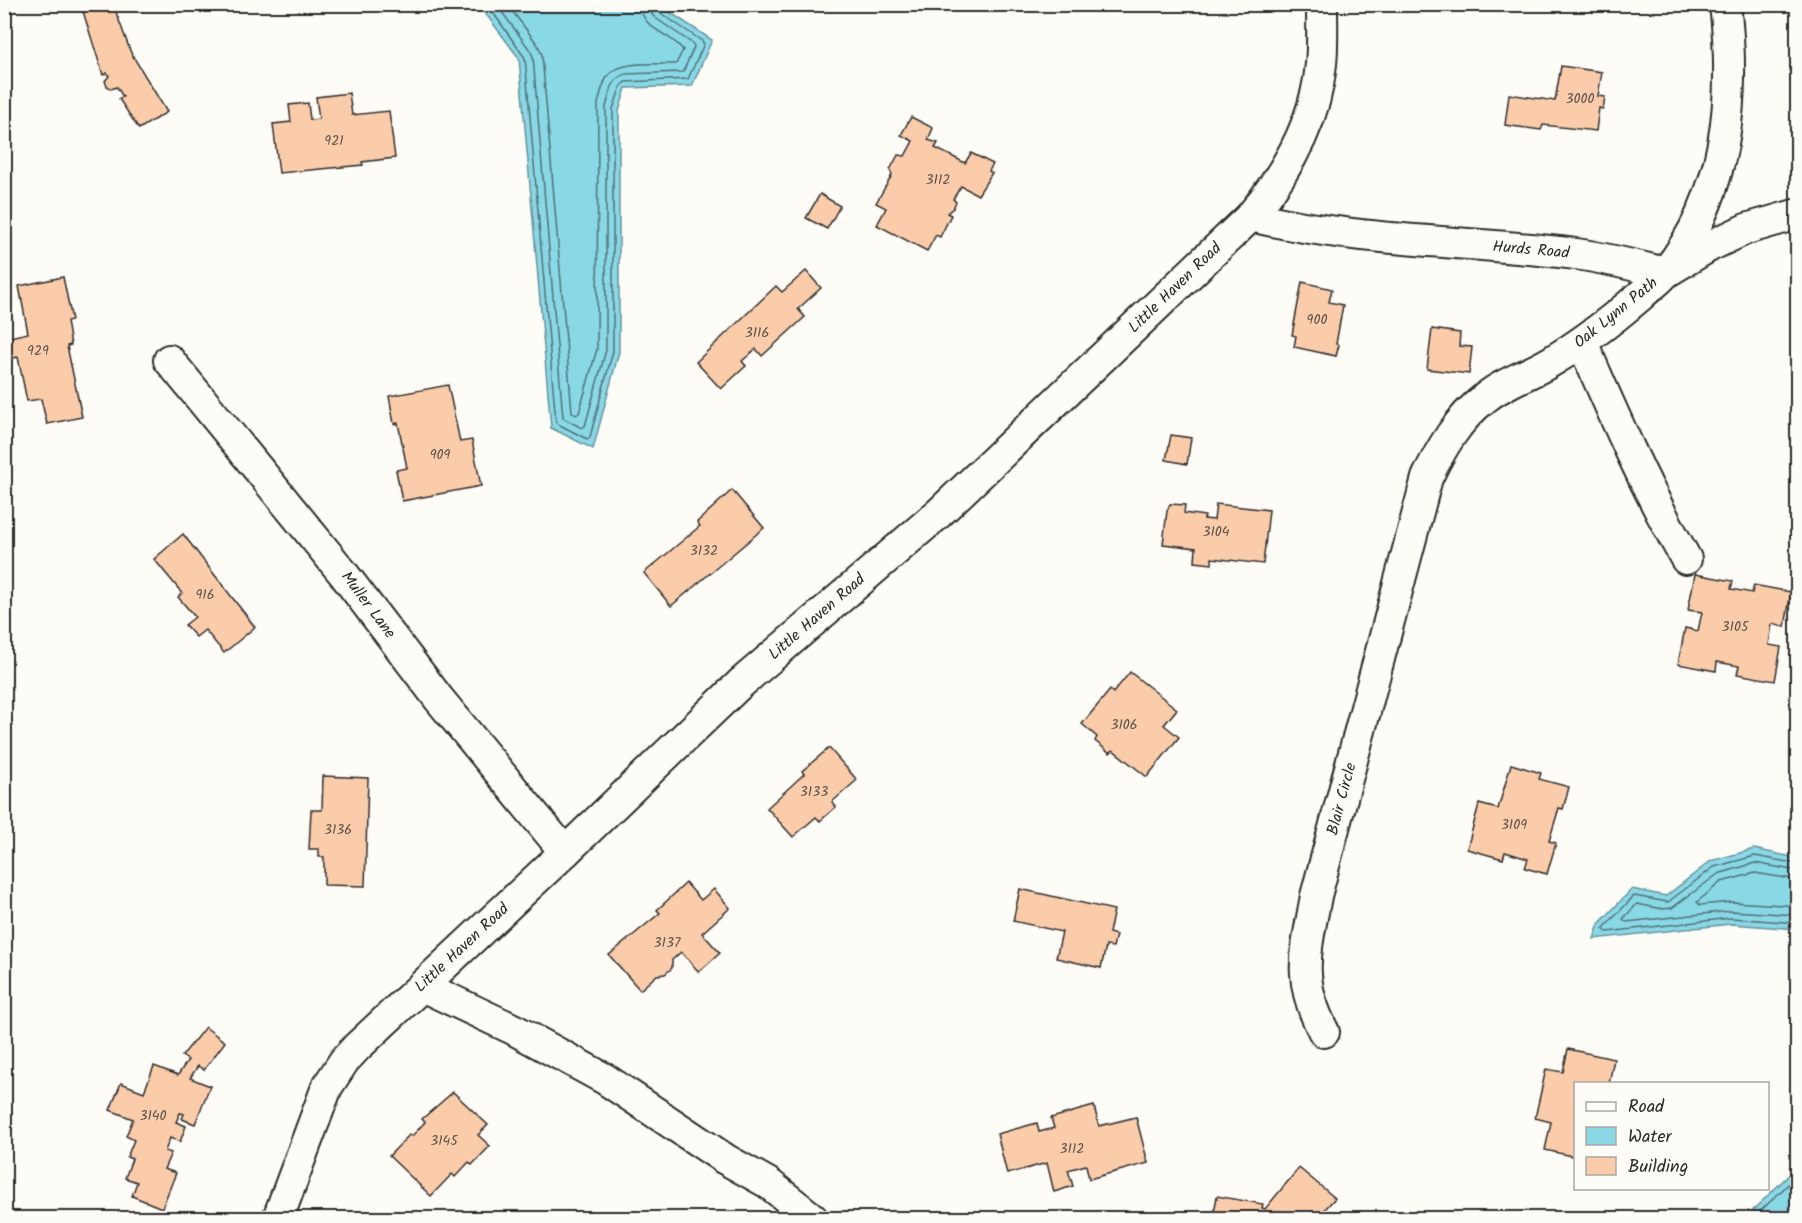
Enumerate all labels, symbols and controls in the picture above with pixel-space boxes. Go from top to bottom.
house number: 3000 [1566,88,1595,110]
house number: 921 [324,130,344,152]
house number: 3112 [926,169,950,191]
street label: Hurds Road [1492,234,1571,266]
street label: Little Haven Road [1123,236,1228,339]
street label: Oak Lynn Path [1569,271,1663,355]
house number: 900 [1307,309,1327,331]
house number: 3116 [745,322,769,344]
house number: 929 [27,340,49,362]
house number: 909 [430,444,450,466]
house number: 3104 [1202,521,1230,543]
house number: 3132 [690,540,718,562]
street label: Muller Lane [334,566,402,644]
street label: Little Haven Road [763,567,872,666]
house number: 916 [195,584,215,606]
house number: 3105 [1722,616,1750,638]
house number: 3106 [1110,714,1138,736]
street label: Blair Circle [1320,760,1364,838]
house number: 3133 [800,781,828,803]
house number: 3109 [1501,814,1527,836]
house number: 3136 [324,819,352,841]
street label: Little Haven Road [409,897,516,999]
house number: 3137 [654,932,681,954]
legend [1574,1082,1769,1190]
text: Road [1628,1093,1665,1122]
house number: 3140 [139,1105,167,1127]
text: Water [1628,1123,1673,1152]
house number: 3145 [430,1130,459,1152]
house number: 3112 [1060,1138,1084,1160]
text: Building [1628,1153,1688,1182]

